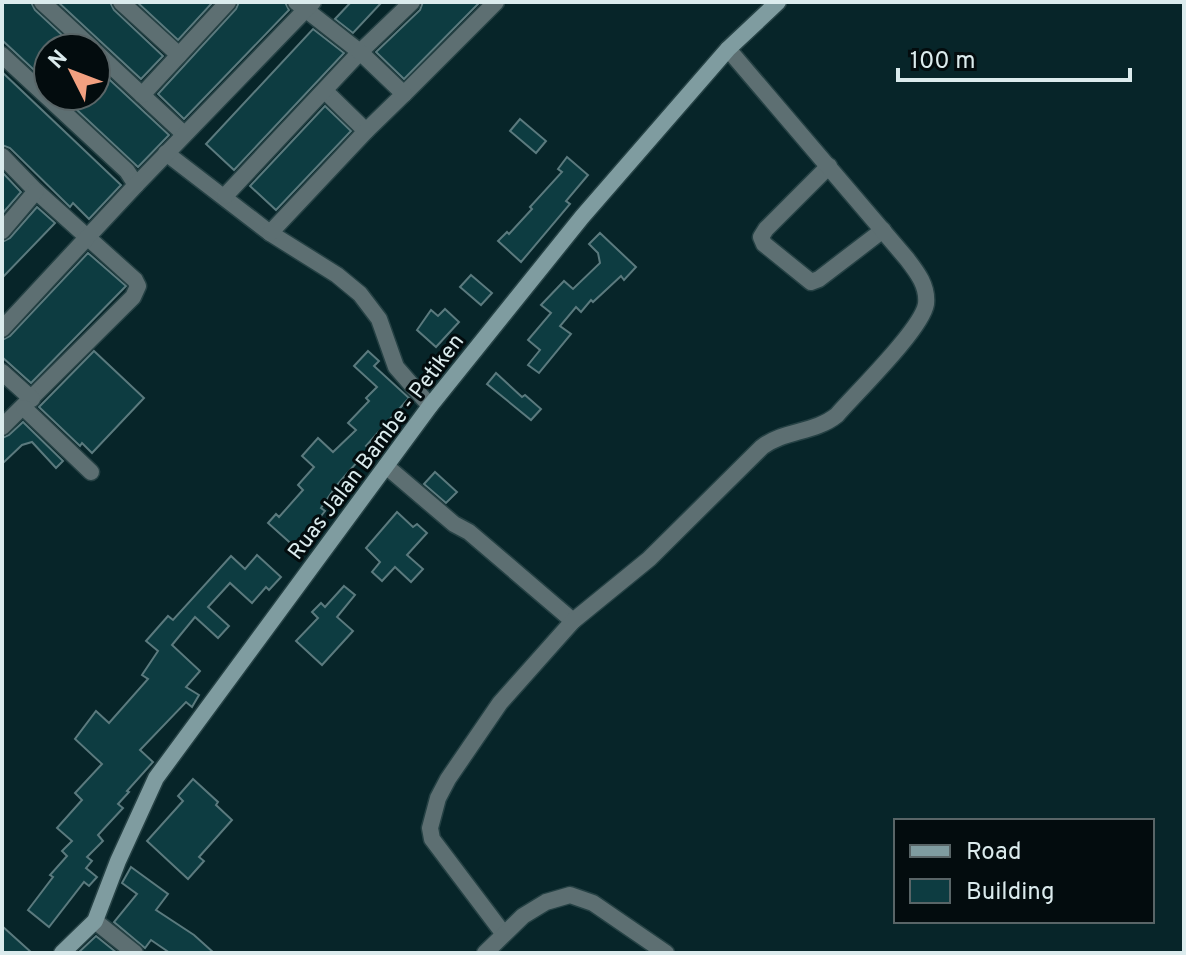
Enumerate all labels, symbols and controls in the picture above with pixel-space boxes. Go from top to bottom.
north arrow [32,32,112,112]
scale bar [898,32,1130,82]
text: N [44,45,74,75]
text: 100 m [910,47,976,77]
street label: Ruas Jalan Bambe - Petiken [283,329,471,566]
legend [894,819,1154,923]
text: Road [966,838,1022,868]
text: Building [966,878,1055,908]

